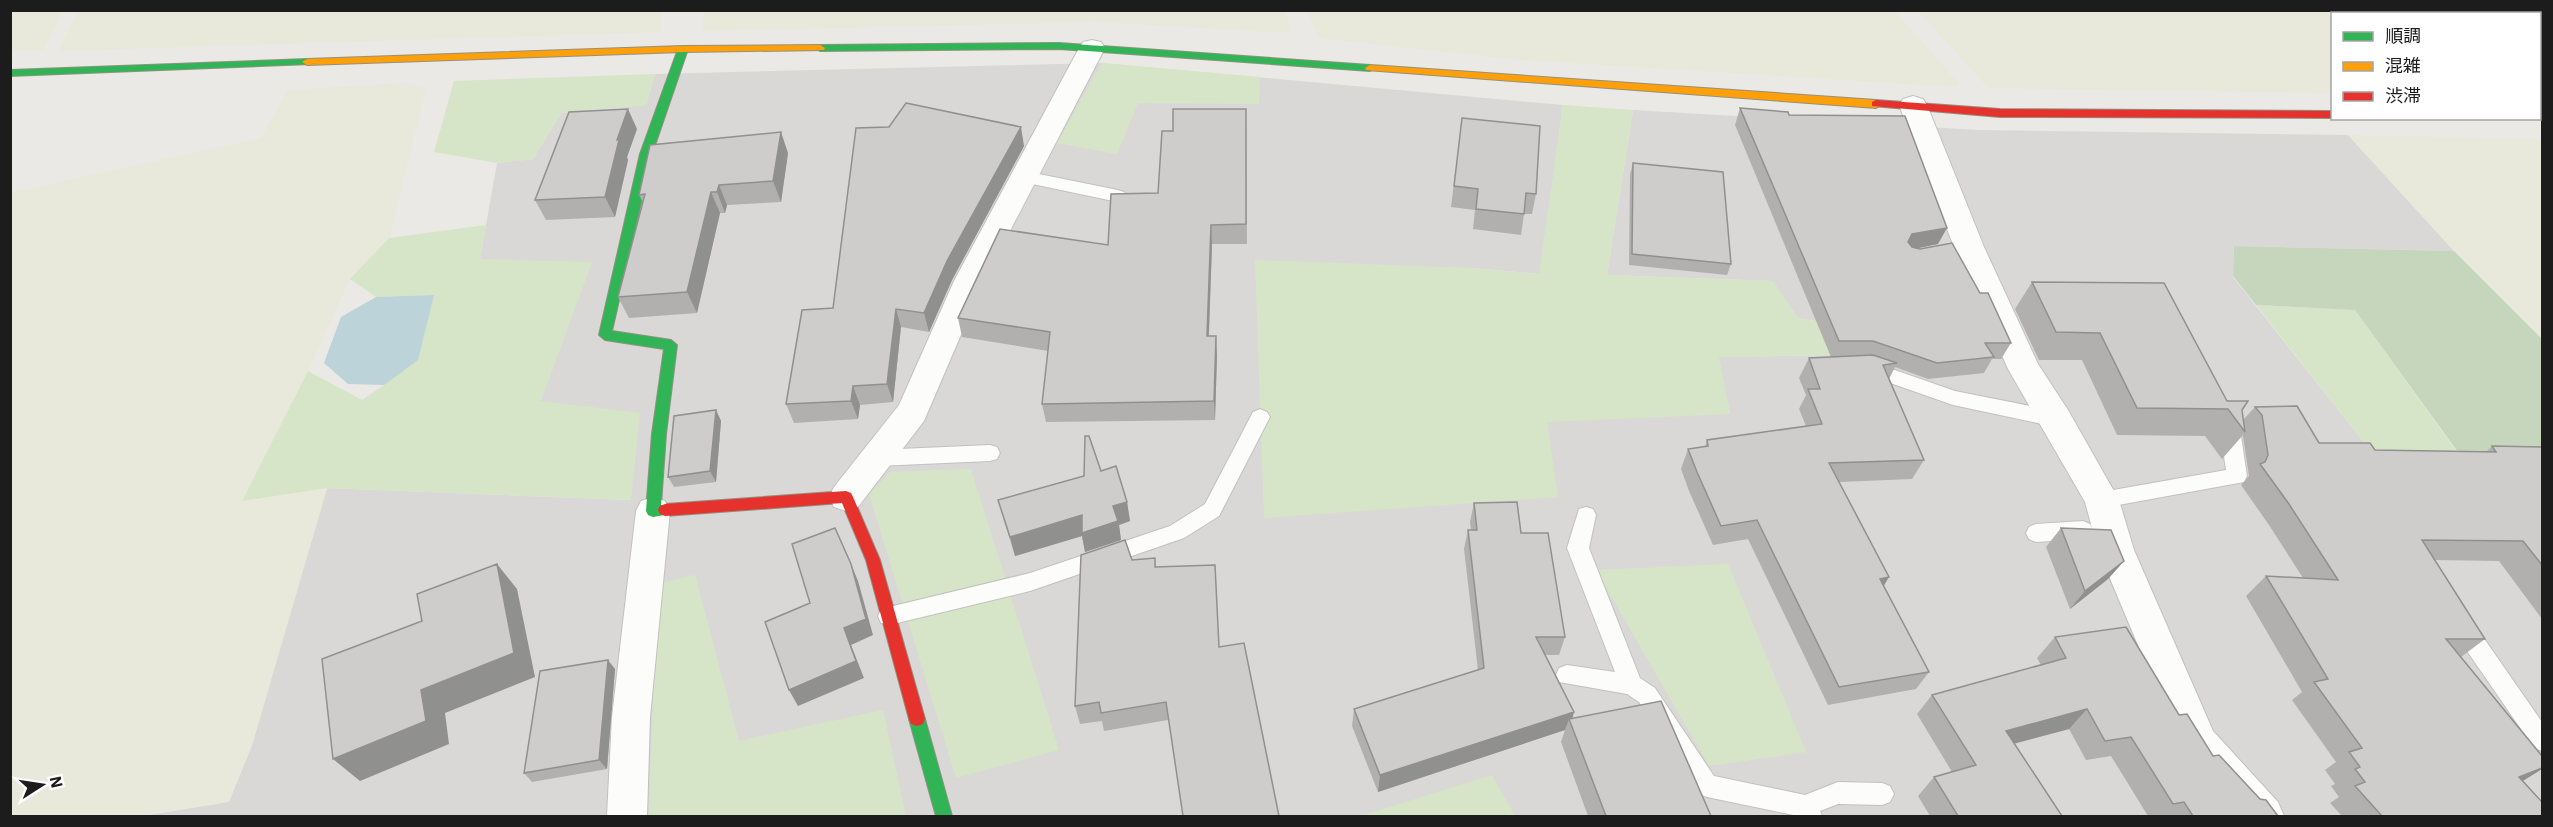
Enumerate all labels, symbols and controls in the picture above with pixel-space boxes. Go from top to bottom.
legend [2331,12,2541,120]
text: 順調 [2385,24,2421,47]
text: 混雑 [2385,54,2421,77]
text: 渋滞 [2385,84,2421,107]
north arrow [12,755,72,815]
text: N [46,774,68,790]

